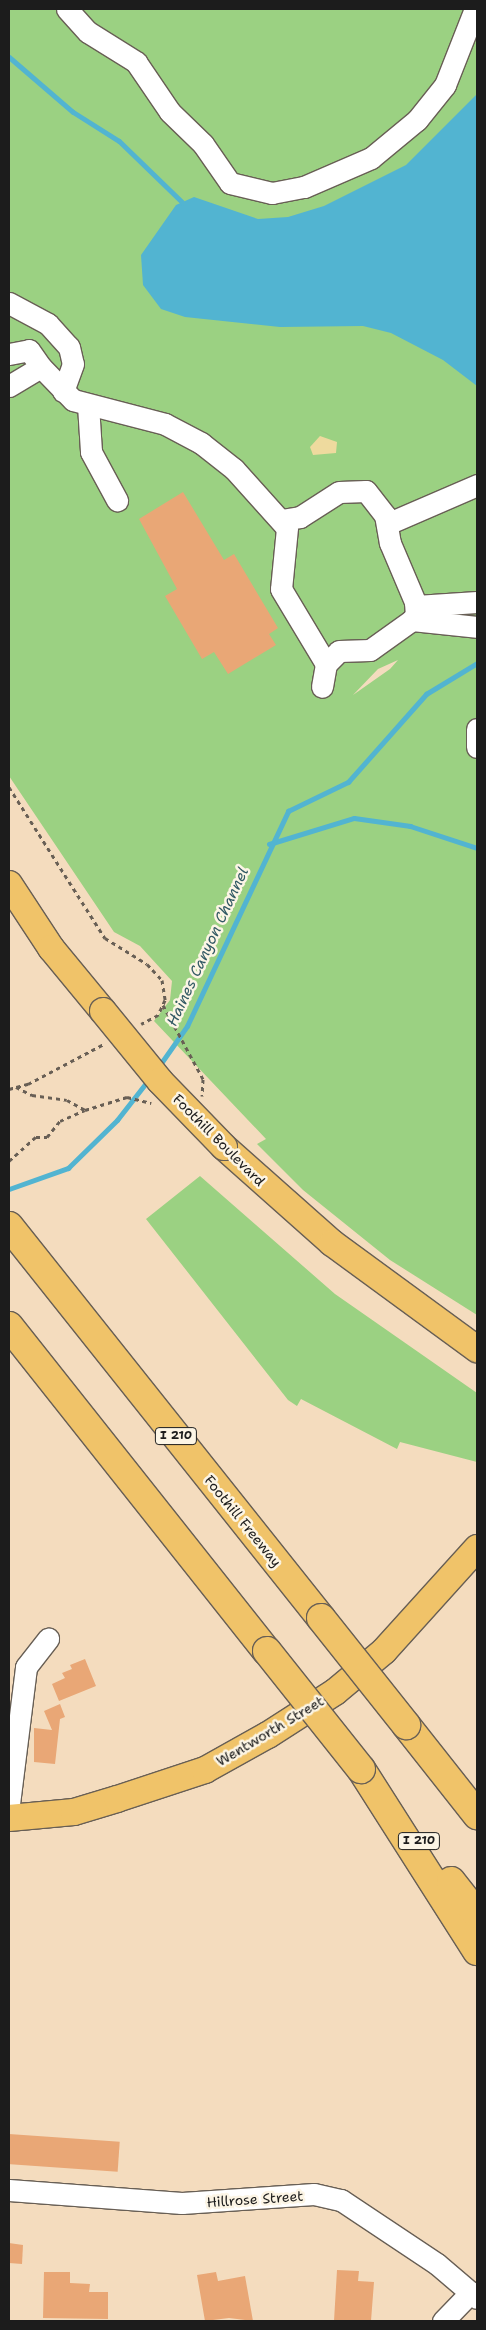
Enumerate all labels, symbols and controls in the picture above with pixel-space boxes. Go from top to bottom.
water label: Haines Canyon Channel [163,865,253,1029]
street label: Foothill Boulevard [170,1091,268,1189]
road number: I 210 [155,1426,197,1445]
street label: Foothill Freeway [201,1472,285,1570]
street label: Wentworth Street [213,1692,327,1770]
road number: I 210 [398,1832,440,1850]
street label: Hillrose Street [206,2187,304,2211]

